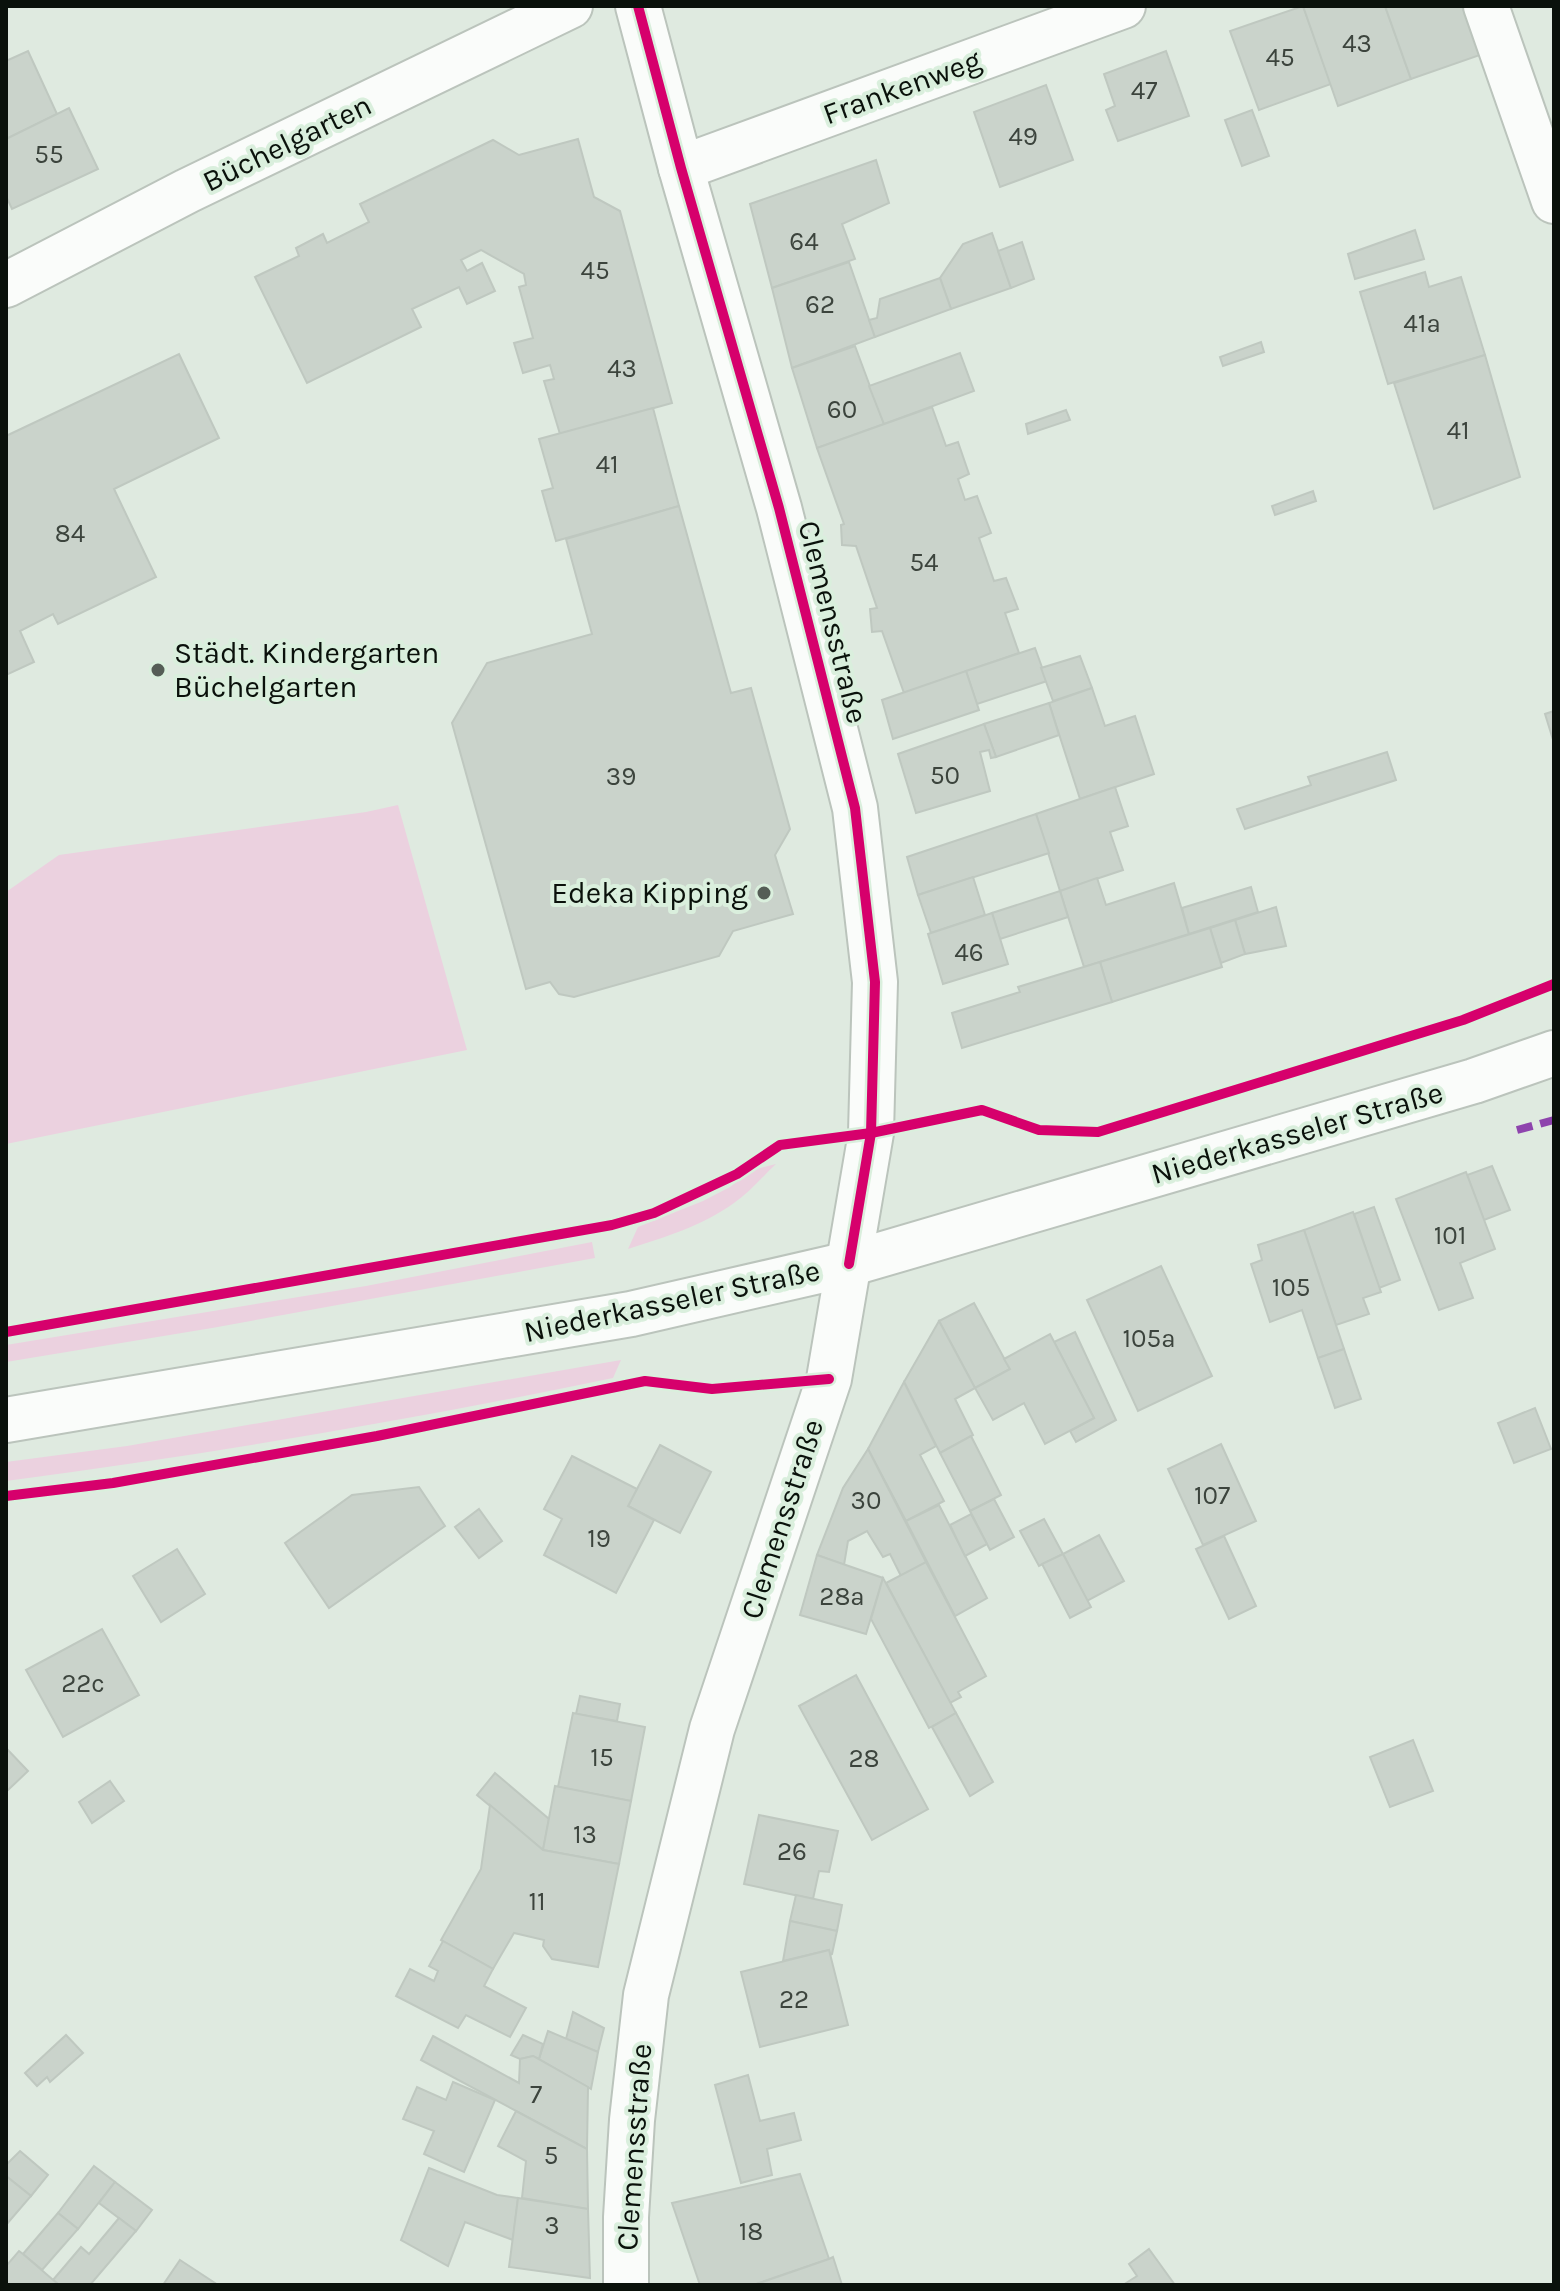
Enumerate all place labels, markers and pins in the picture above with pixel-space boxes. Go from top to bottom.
place label: Städt. Kindergarten Büchelgarten [174,635,439,705]
marker: Städt. Kindergarten Büchelgarten [149,661,167,679]
place label: Edeka Kipping [551,875,748,911]
marker: Edeka Kipping [755,884,773,902]

